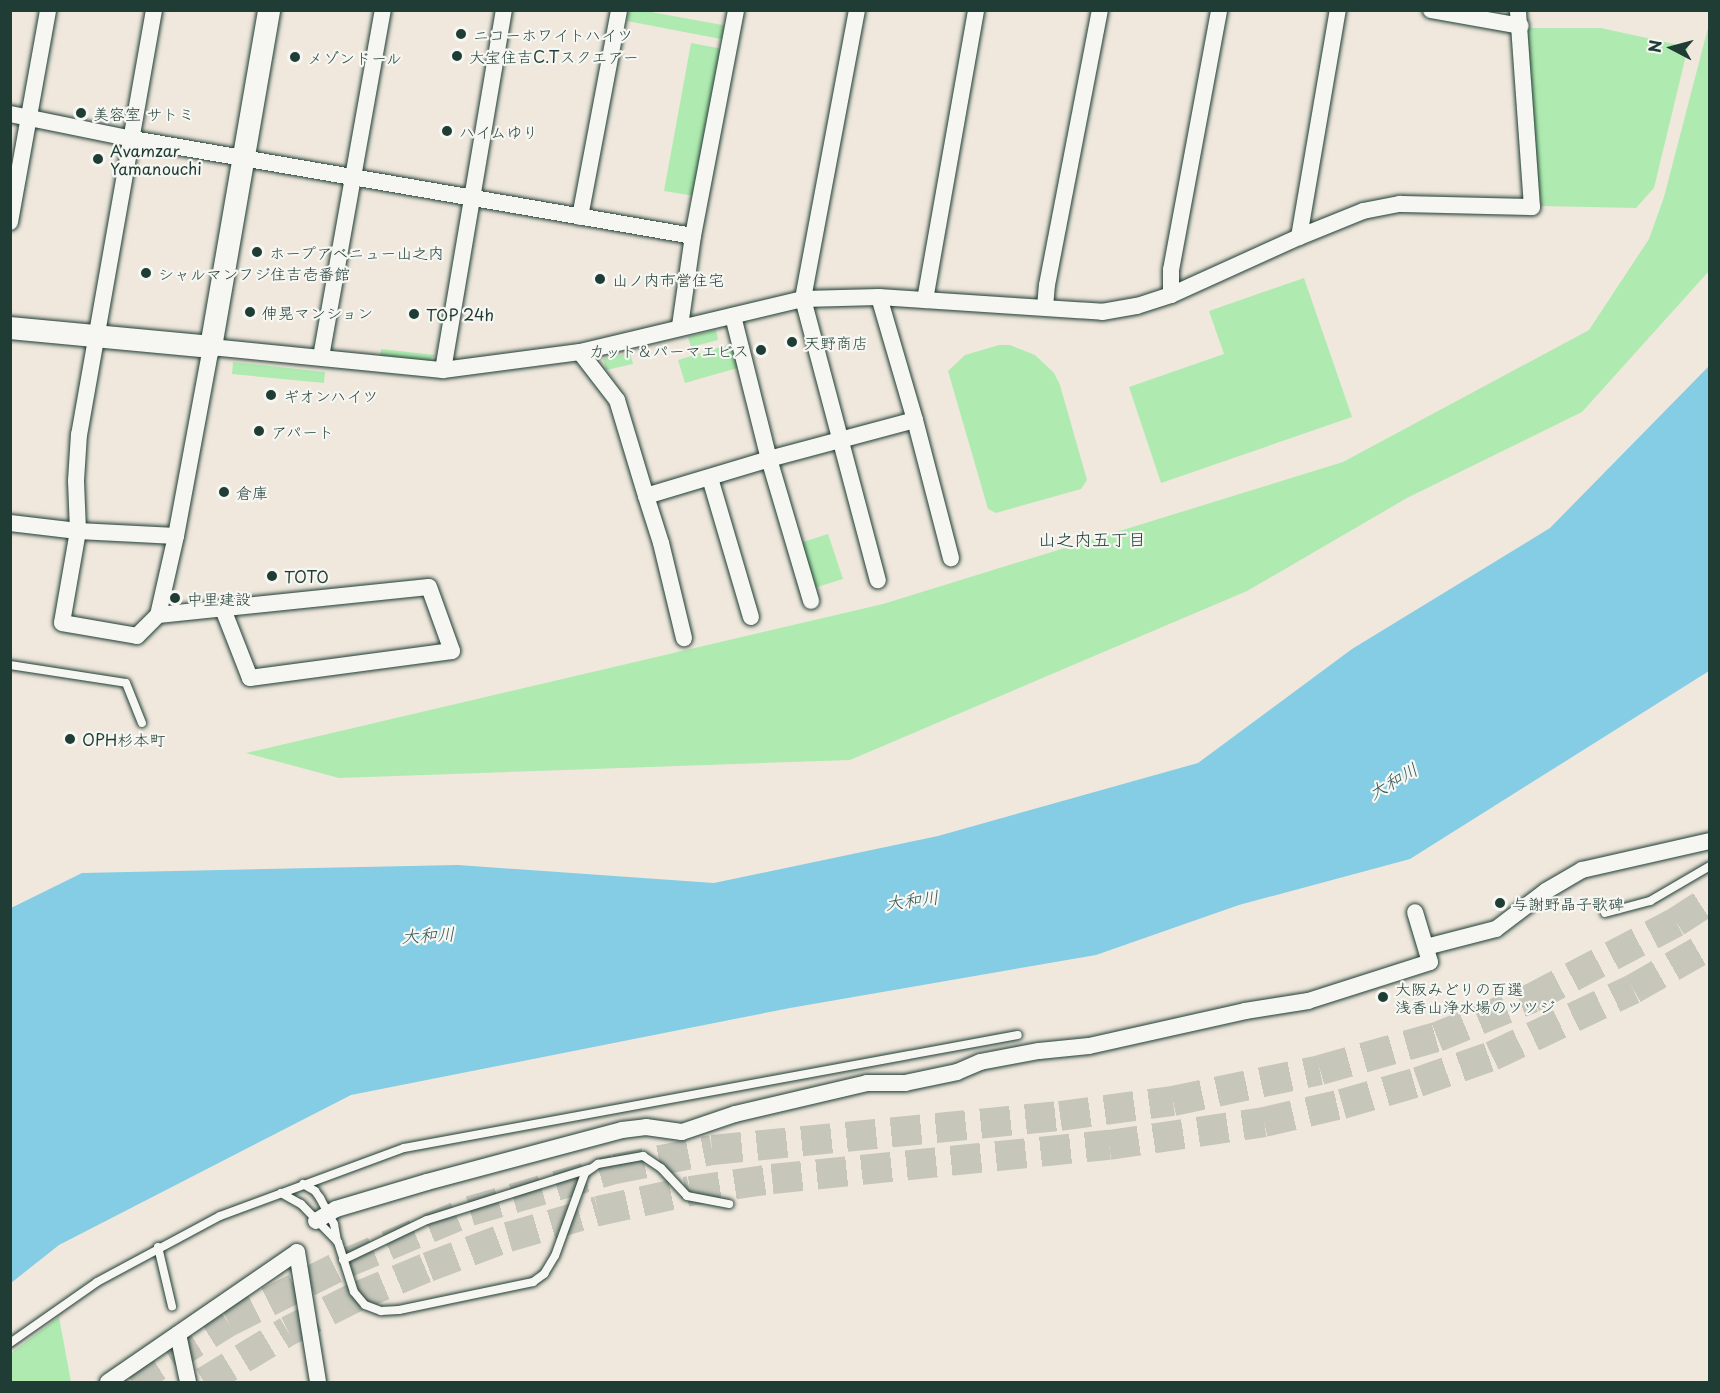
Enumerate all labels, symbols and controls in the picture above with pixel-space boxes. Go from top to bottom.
north arrow [1642,18,1702,78]
place label: ニコーホワイトハイツ [473,24,633,44]
marker: ニコーホワイトハイツ [454,27,468,41]
text: N [1642,39,1667,54]
place label: 大宝住吉C.Tスクエアー [469,46,639,66]
place label: メゾンドール [307,47,403,67]
marker: 大宝住吉C.Tスクエアー [450,49,464,63]
marker: メゾンドール [288,50,302,64]
place label: 美容室 サトミ [93,103,194,123]
marker: 美容室 サトミ [74,106,88,120]
place label: ハイムゆり [459,121,539,141]
marker: ハイムゆり [440,124,454,138]
place label: Avamzar Yamanouchi [110,140,202,178]
marker: Avamzar Yamanouchi [91,152,105,166]
place label: ホープアベニュー山之内 [269,242,445,262]
marker: ホープアベニュー山之内 [250,245,264,259]
place label: シャルマンフジ住吉壱番館 [158,263,350,283]
marker: シャルマンフジ住吉壱番館 [139,266,153,280]
place label: 山ノ内市営住宅 [612,269,724,289]
marker: 山ノ内市営住宅 [593,272,607,286]
place label: 伸晃マンション [262,302,374,322]
place label: TOP 24h [426,304,496,324]
marker: 伸晃マンション [243,305,257,319]
marker: TOP 24h [407,307,421,321]
place label: 天野商店 [804,332,868,352]
marker: 天野商店 [785,335,799,349]
place label: カット＆パーマエビス [589,340,749,360]
marker: カット＆パーマエビス [754,343,768,357]
place label: ギオンハイツ [283,385,379,405]
marker: ギオンハイツ [264,388,278,402]
place label: アパート [271,421,335,441]
marker: アパート [252,424,266,438]
place label: 倉庫 [236,482,268,502]
marker: 倉庫 [217,485,231,499]
district label: 山之内五丁目 [1038,528,1146,550]
place label: TOTO [284,566,329,586]
marker: TOTO [265,569,279,583]
place label: 中里建設 [187,588,251,608]
marker: 中里建設 [168,591,182,605]
place label: OPH杉本町 [82,729,165,749]
marker: OPH杉本町 [63,732,77,746]
water label: 大和川 [1364,758,1422,804]
water label: 大和川 [884,886,940,914]
place label: 与謝野晶子歌碑 [1512,893,1624,913]
marker: 与謝野晶子歌碑 [1493,896,1507,910]
water label: 大和川 [400,923,456,947]
place label: 大阪みどりの百選 浅香山浄水場のツツジ [1395,978,1555,1016]
marker: 大阪みどりの百選 浅香山浄水場のツツジ [1376,990,1390,1004]

